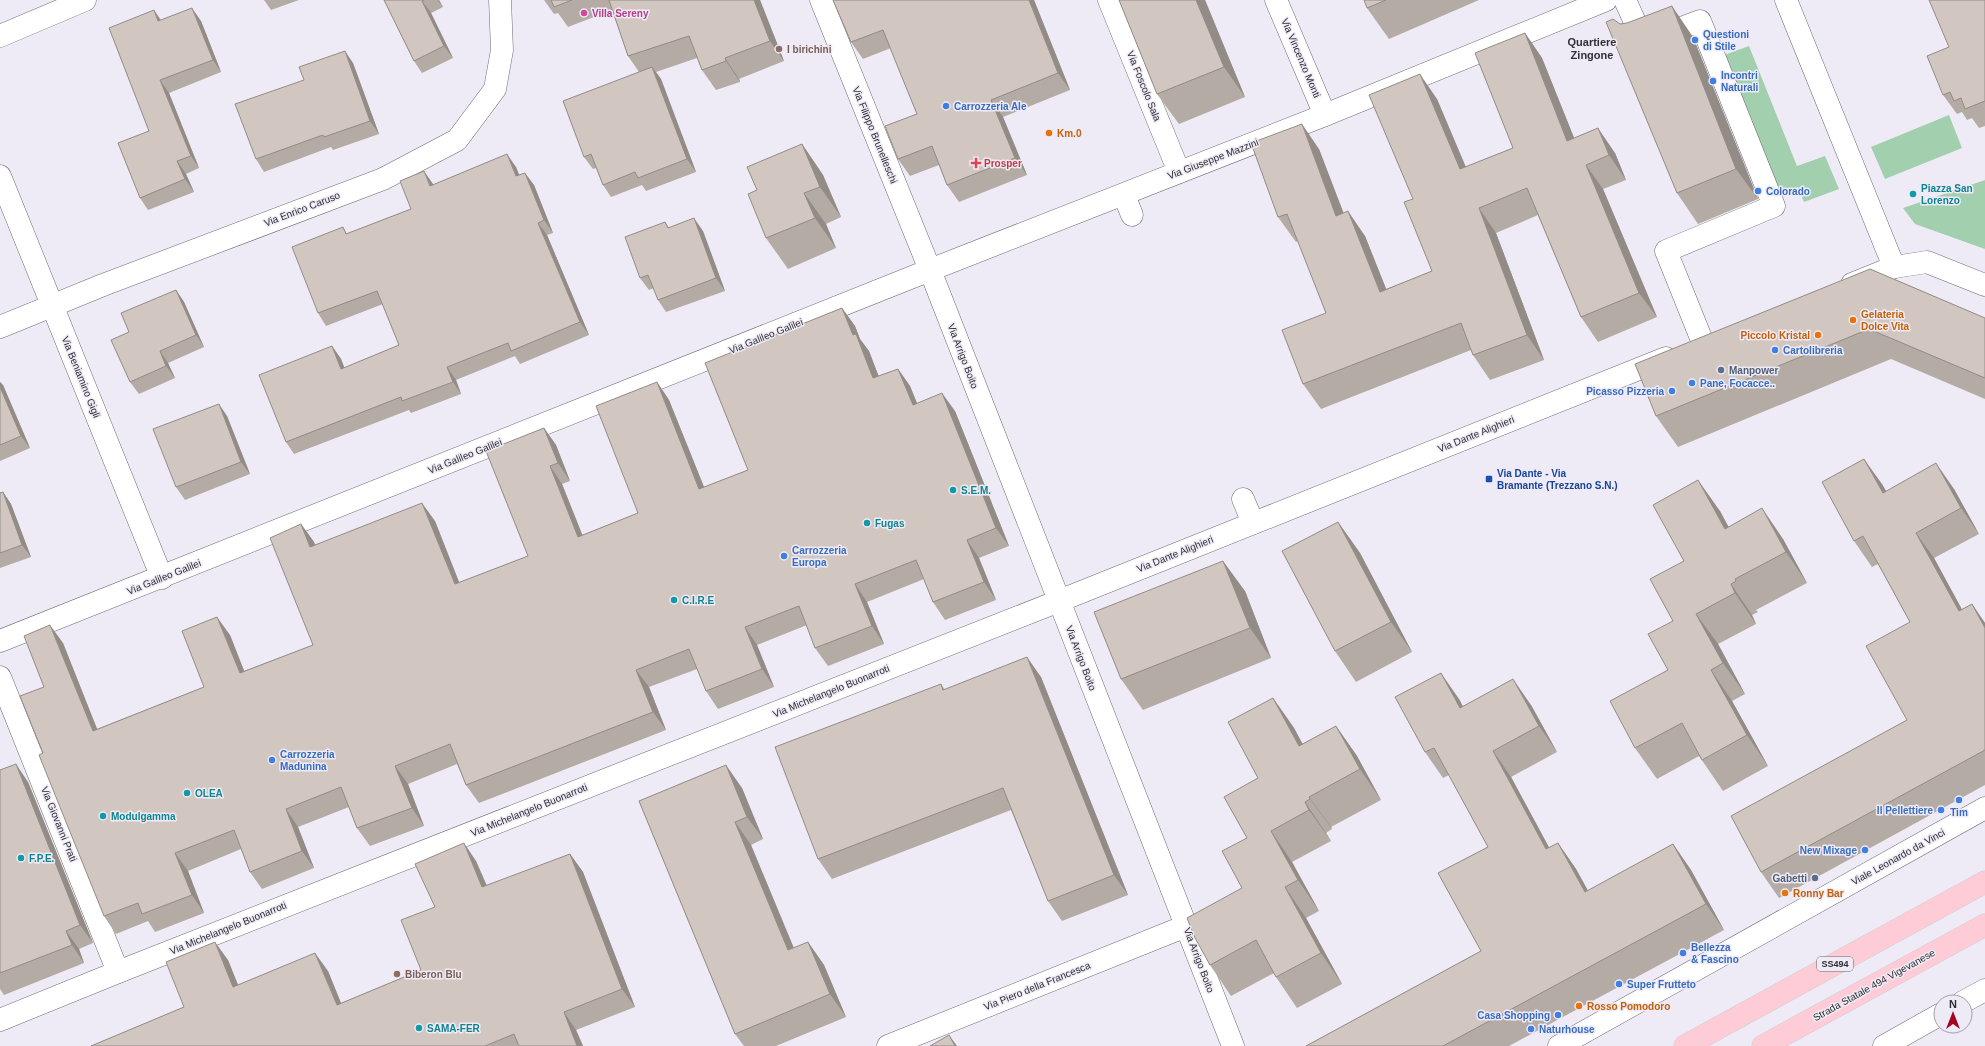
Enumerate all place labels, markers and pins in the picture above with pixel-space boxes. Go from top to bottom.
marker: Villa Sereny [579,8,589,18]
place label: Villa Sereny [592,8,649,19]
place label: Questioni di Stile [1703,29,1749,52]
marker: Questioni di Stile [1690,35,1700,45]
marker: I birichini [774,44,784,54]
place label: I birichini [787,44,832,55]
place label: Incontri Naturali [1721,70,1758,93]
marker: Incontri Naturali [1708,76,1718,86]
marker: Carrozzeria Ale [941,101,951,111]
place label: Carrozzeria Ale [954,101,1027,112]
marker: Km.0 [1044,128,1054,138]
place label: Km.0 [1057,128,1082,139]
marker: Prosper [971,158,981,168]
place label: Prosper [984,158,1022,169]
place label: Piazza San Lorenzo [1921,183,1973,206]
marker: Colorado [1753,186,1763,196]
place label: Colorado [1766,186,1810,197]
marker: Piazza San Lorenzo [1908,189,1918,199]
place label: Gelateria Dolce Vita [1861,309,1910,332]
marker: Gelateria Dolce Vita [1848,315,1858,325]
place label: Piccolo Kristal [1741,330,1810,341]
marker: Piccolo Kristal [1813,330,1823,340]
marker: Cartolibreria [1770,345,1780,355]
place label: Cartolibreria [1783,345,1843,356]
marker: Manpower [1716,365,1726,375]
place label: Manpower [1729,365,1779,376]
marker: Pane, Focacce.. [1687,378,1697,388]
place label: Pane, Focacce.. [1700,378,1775,389]
place label: Picasso Pizzeria [1586,386,1664,397]
marker: Picasso Pizzeria [1667,386,1677,396]
place label: Via Dante - Via Bramante (Trezzano S.N.) [1497,468,1618,491]
marker: Via Dante - Via Bramante (Trezzano S.N.) [1484,474,1494,484]
marker: S.E.M. [948,485,958,495]
place label: S.E.M. [961,485,991,496]
marker: Fugas [862,518,872,528]
place label: Fugas [875,518,905,529]
place label: Carrozzeria Europa [792,545,847,568]
marker: Carrozzeria Europa [779,551,789,561]
marker: C.I.R.E [669,595,679,605]
place label: C.I.R.E [682,595,715,606]
place label: Carrozzeria Madunina [280,749,335,772]
marker: Carrozzeria Madunina [267,755,277,765]
marker: OLEA [182,788,192,798]
place label: OLEA [195,788,223,799]
marker: Tim [1954,795,1964,805]
place label: Il Pellettiere [1877,805,1933,816]
marker: Il Pellettiere [1936,805,1946,815]
place label: Tim [1950,807,1968,818]
marker: Modulgamma [98,811,108,821]
place label: Modulgamma [111,811,176,822]
place label: New Mixage [1800,845,1857,856]
marker: New Mixage [1860,845,1870,855]
marker: F.P.E. [16,853,26,863]
place label: F.P.E. [29,853,55,864]
place label: Gabetti [1773,873,1807,884]
marker: Gabetti [1810,873,1820,883]
marker: Ronny Bar [1780,888,1790,898]
place label: Ronny Bar [1793,888,1844,899]
place label: Bellezza & Fascino [1691,942,1739,965]
marker: Bellezza & Fascino [1678,948,1688,958]
marker: Biberon Blu [392,969,402,979]
place label: Biberon Blu [405,969,462,980]
marker: Super Frutteto [1614,979,1624,989]
place label: Super Frutteto [1627,979,1696,990]
marker: Rosso Pomodoro [1574,1001,1584,1011]
place label: Rosso Pomodoro [1587,1001,1670,1012]
place label: Casa Shopping [1477,1010,1550,1021]
marker: Casa Shopping [1553,1010,1563,1020]
marker: SAMA-FER [414,1023,424,1033]
place label: SAMA-FER [427,1023,481,1034]
marker: Naturhouse [1526,1024,1536,1034]
place label: Naturhouse [1539,1024,1595,1035]

